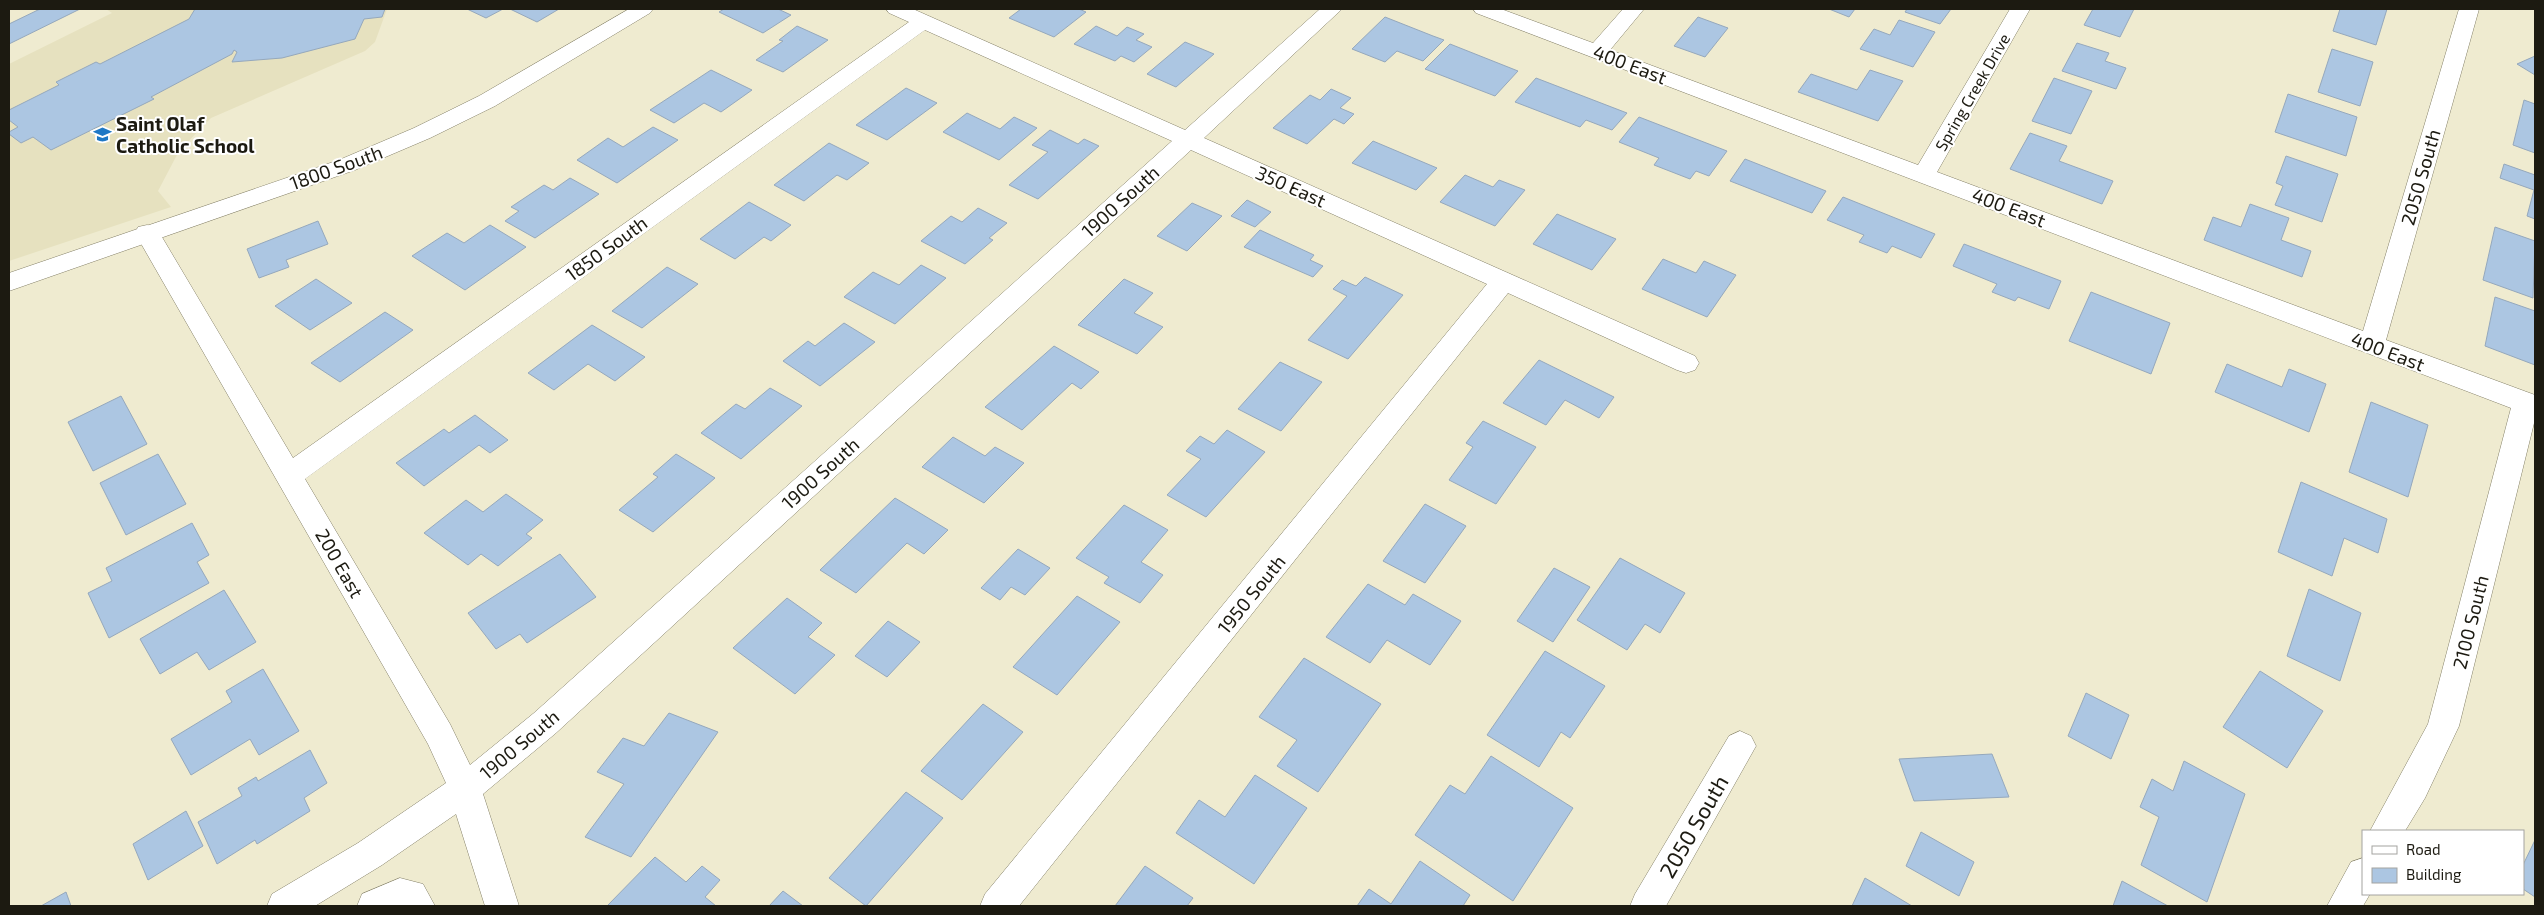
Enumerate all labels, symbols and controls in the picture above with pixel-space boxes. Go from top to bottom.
street label: Spring Creek Drive [1931,30,2013,154]
street label: 400 East [1590,40,1670,88]
place label: Saint Olaf Catholic School [116,112,255,157]
school or university icon: Saint Olaf Catholic School [92,124,112,144]
street label: 2050 South [2395,126,2445,228]
street label: 1800 South [287,140,385,194]
street label: 1900 South [1077,160,1163,242]
street label: 350 East [1252,160,1330,212]
street label: 400 East [1969,183,2049,231]
street label: 1850 South [561,211,651,285]
street label: 400 East [2348,327,2428,375]
street label: 1900 South [777,432,863,514]
street label: 200 East [311,524,369,602]
street label: 1950 South [1212,550,1290,638]
street label: 2100 South [2447,573,2493,671]
street label: 1900 South [475,704,563,784]
street label: 2050 South [1653,770,1733,882]
legend [2362,830,2524,895]
text: Road [2406,840,2441,858]
text: Building [2406,865,2462,883]

